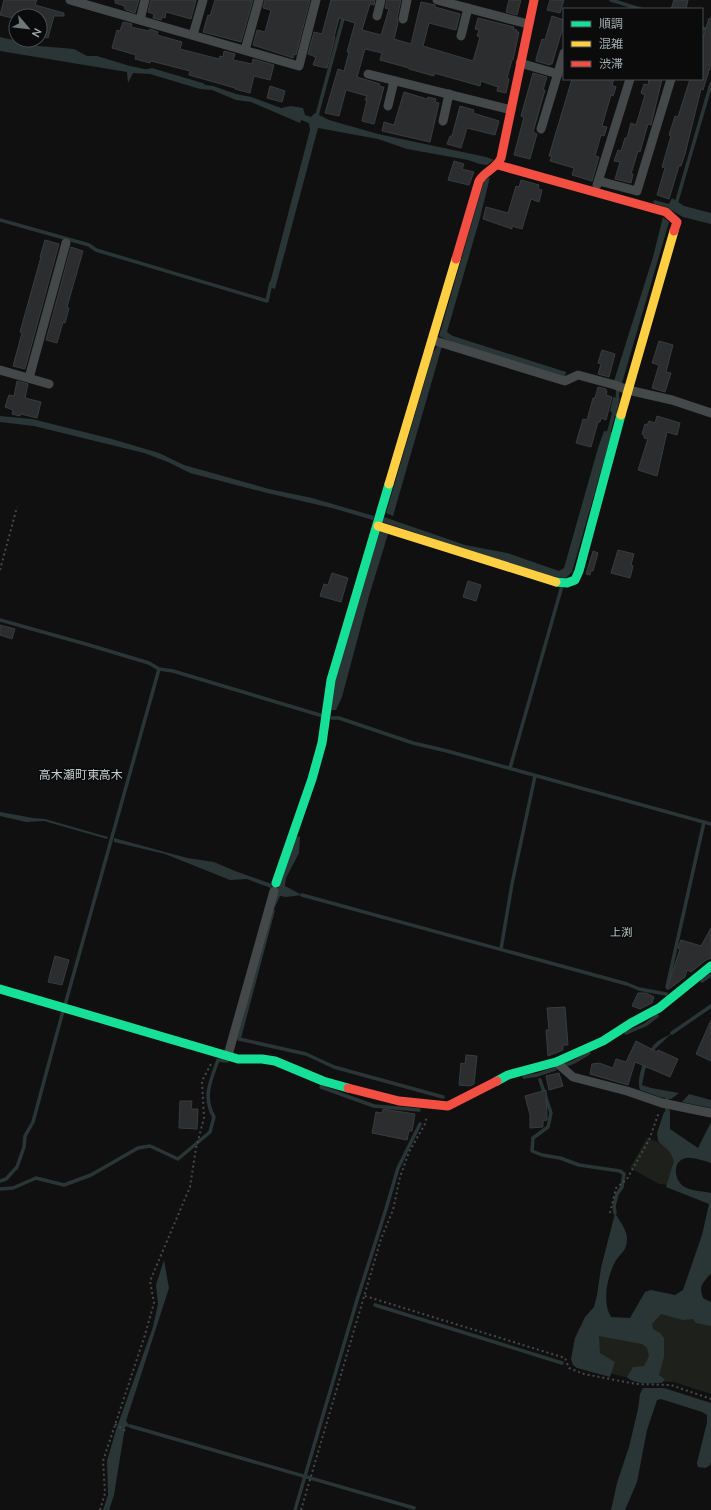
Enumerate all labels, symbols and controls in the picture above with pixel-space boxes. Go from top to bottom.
north arrow [8,8,48,48]
legend [563,8,703,80]
text: 順調 [599,16,623,32]
text: N [28,25,45,40]
text: 混雑 [599,36,623,52]
text: 渋滞 [599,56,623,72]
district label: 高木瀬町東高木 [39,767,123,783]
district label: 上渕 [610,925,632,940]

